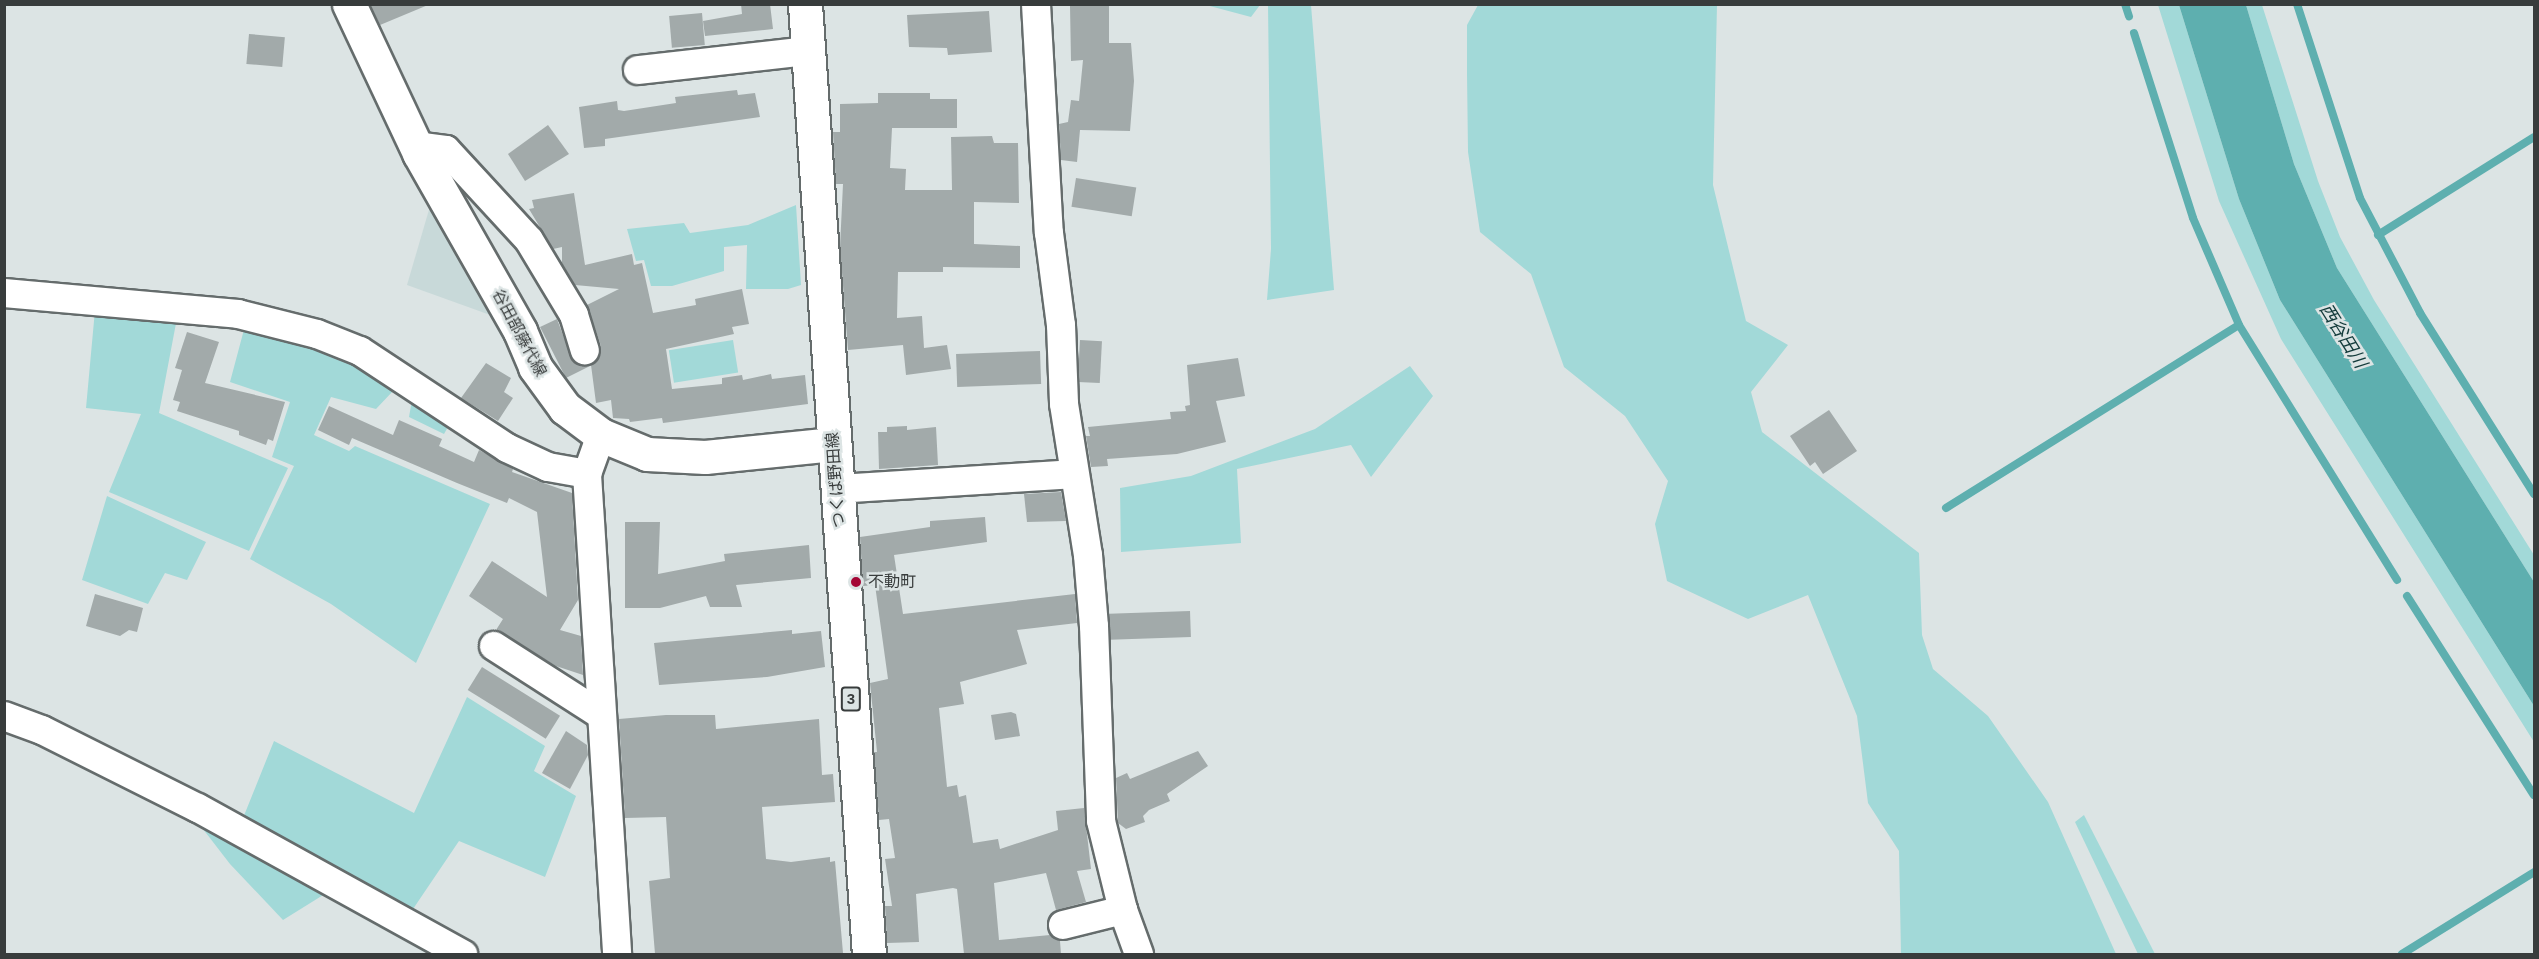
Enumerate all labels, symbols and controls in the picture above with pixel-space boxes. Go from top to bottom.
street label: 谷田部藤代線 [488,286,550,380]
water label: 西谷田川 [2315,300,2371,372]
street label: つくば野田線 [823,431,849,529]
place label: 不動町 [868,572,916,592]
marker: 不動町 [849,575,863,589]
road number: 3 [840,687,862,711]

